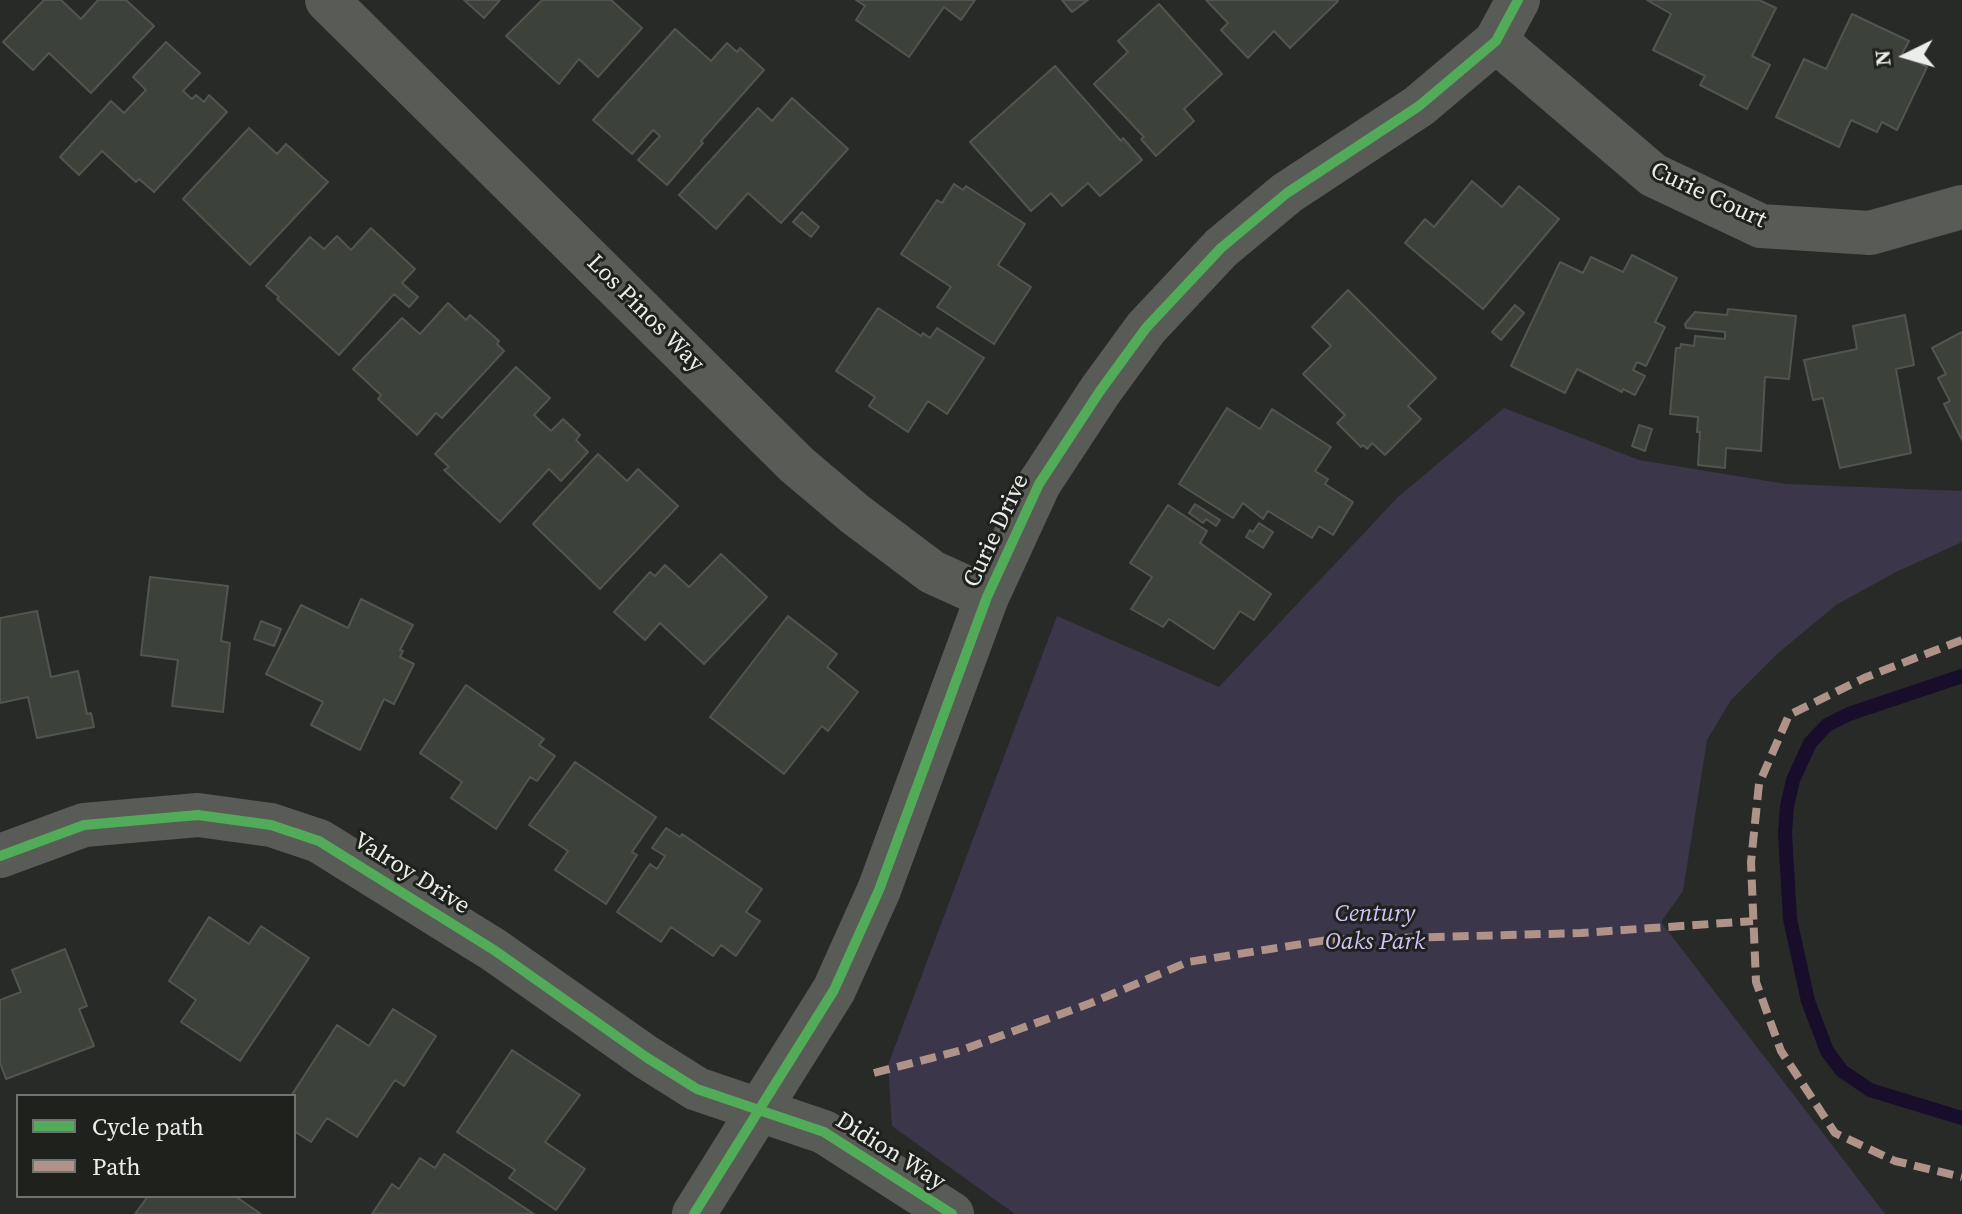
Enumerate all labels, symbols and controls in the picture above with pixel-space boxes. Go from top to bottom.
north arrow [1866,16,1946,96]
text: N [1866,49,1898,67]
street label: Curie Court [1645,157,1771,235]
street label: Los Pinos Way [580,249,710,379]
street label: Curie Drive [958,470,1036,592]
street label: Valroy Drive [347,827,475,921]
park label: Century Oaks Park [1325,901,1425,957]
legend [16,1094,296,1198]
street label: Didion Way [830,1107,950,1197]
text: Cycle path [92,1110,204,1143]
text: Path [92,1150,141,1183]

